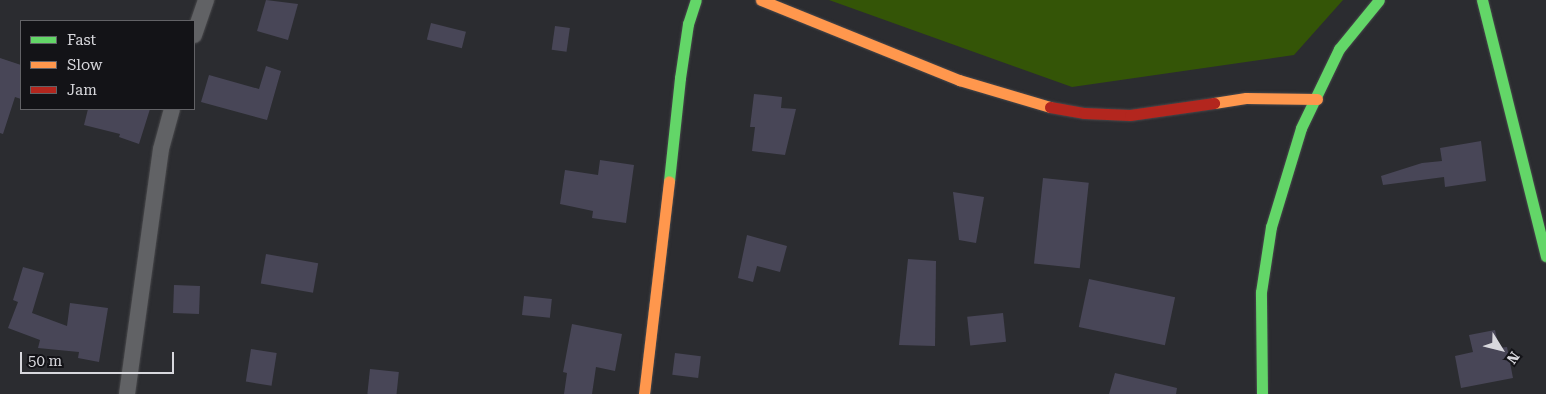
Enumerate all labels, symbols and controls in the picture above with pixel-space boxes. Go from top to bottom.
legend [20,20,195,110]
text: Fast [67,31,96,49]
text: Slow [67,56,102,74]
text: Jam [67,81,97,99]
north arrow [1476,324,1526,374]
scale bar [22,342,176,374]
text: N [1503,349,1523,367]
text: 50 m [28,352,62,370]

